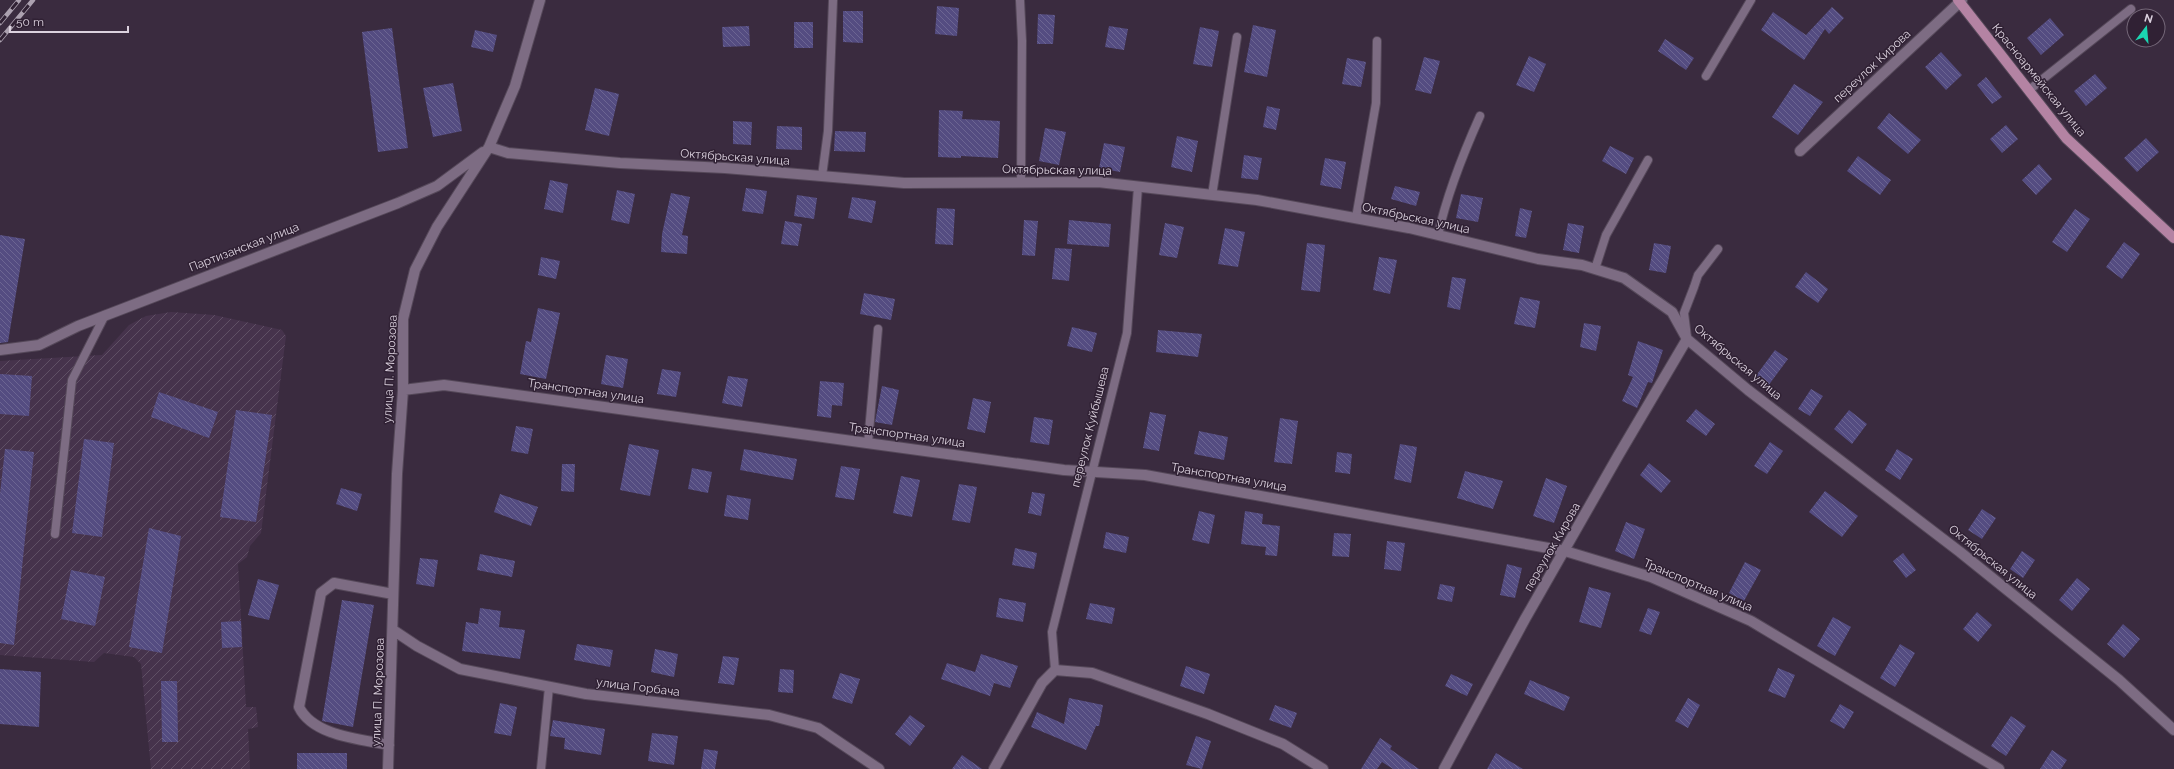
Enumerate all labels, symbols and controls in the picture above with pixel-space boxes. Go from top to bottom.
scale bar [10,8,128,34]
north arrow [2126,8,2166,48]
text: N [2143,11,2154,26]
text: 50 m [16,15,44,29]
street label: Красноармейская улица [1989,21,2089,139]
street label: переулок Кирова [1831,27,1913,105]
street label: Октябрьская улица [680,146,790,168]
street label: Октябрьская улица [1002,162,1112,178]
street label: Октябрьская улица [1361,200,1471,236]
street label: Партизанская улица [187,220,301,274]
street label: улица П. Морозова [380,314,400,424]
street label: Октябрьская улица [1691,321,1785,403]
street label: переулок Куйбышева [1068,365,1112,489]
street label: Транспортная улица [527,376,645,406]
street label: Транспортная улица [848,420,966,450]
street label: Транспортная улица [1170,460,1288,494]
street label: переулок Кирова [1521,500,1583,594]
street label: Октябрьская улица [1946,522,2040,602]
street label: Транспортная улица [1641,556,1755,614]
street label: улица П. Морозова [369,637,387,747]
street label: улица Горбача [595,675,681,699]

